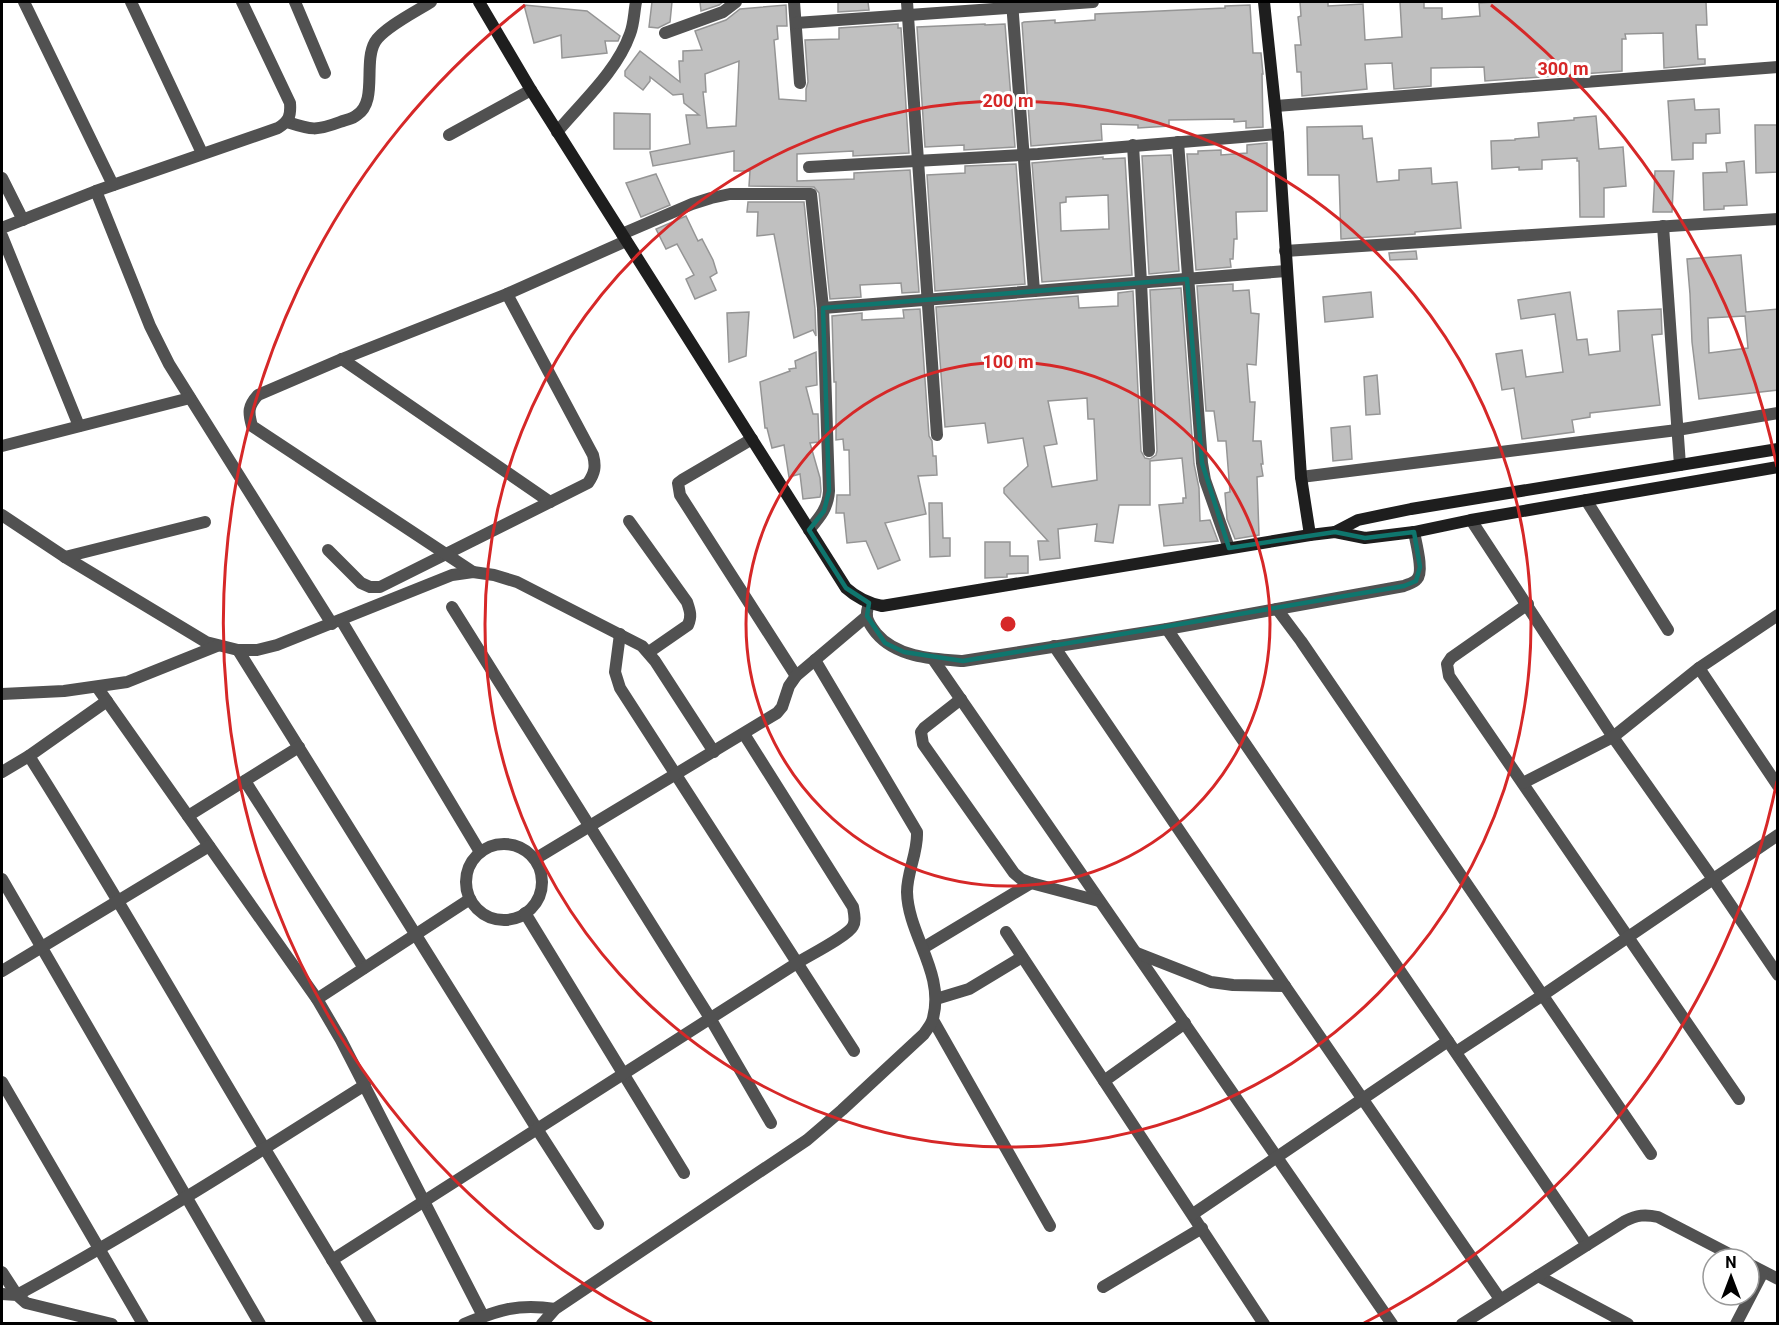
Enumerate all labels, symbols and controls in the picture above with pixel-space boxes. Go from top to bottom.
text: 300 m [1537,58,1589,79]
text: 200 m [982,90,1034,111]
text: 100 m [982,351,1034,372]
centre of rings [998,614,1018,634]
north arrow [1701,1247,1761,1307]
text: N [1725,1253,1737,1272]

